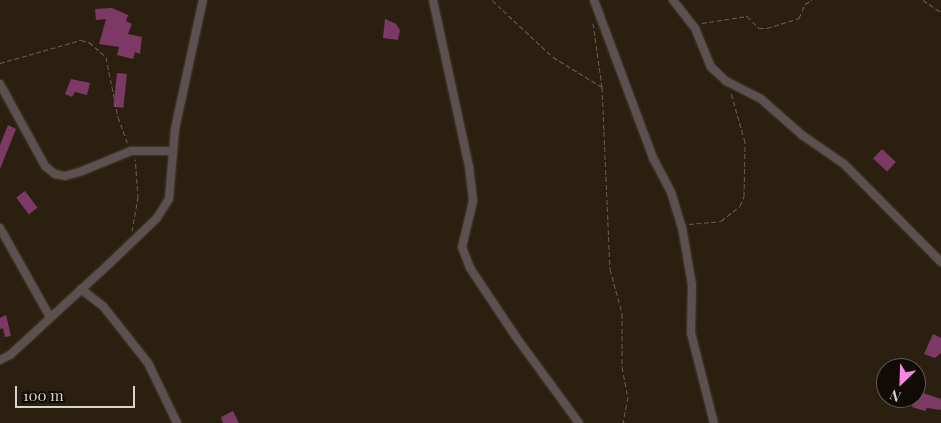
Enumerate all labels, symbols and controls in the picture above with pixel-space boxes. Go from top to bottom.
north arrow [876,358,926,408]
scale bar [18,376,138,408]
text: 100 m [23,385,64,405]
text: N [887,386,904,407]

